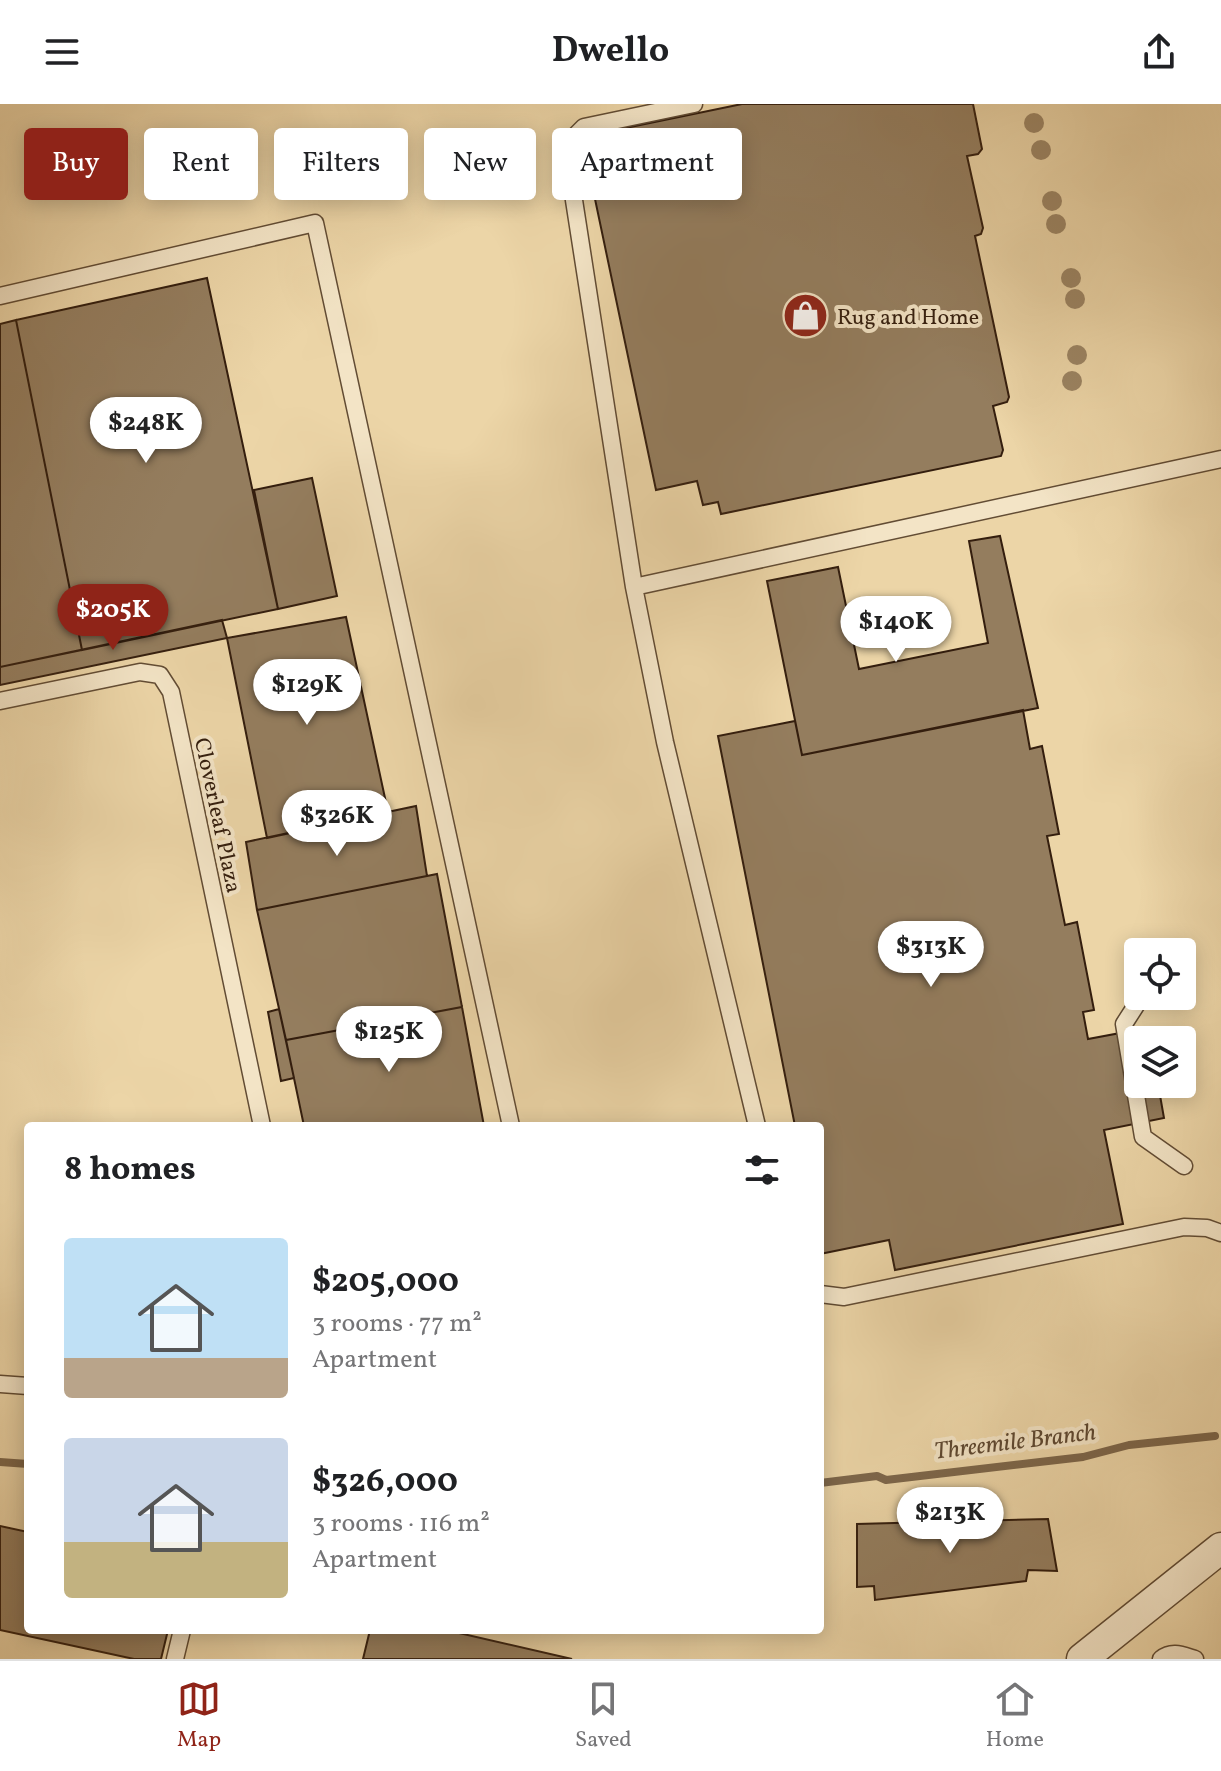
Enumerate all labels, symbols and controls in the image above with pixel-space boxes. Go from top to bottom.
text: Dwello [552,27,669,77]
icon: menu [40,30,84,74]
icon: share [1137,30,1181,74]
chip: Buy [24,128,128,200]
chip: Rent [144,128,258,200]
chip: Filters [274,128,408,200]
chip: New [424,128,536,200]
chip: Apartment [552,128,742,200]
shop icon: Rug and Home [782,292,830,340]
place label: Rug and Home [837,303,979,334]
pin: $248K [90,397,202,465]
text: $248K [108,405,184,441]
pin: $205K [57,584,169,652]
text: $205K [75,592,151,628]
pin: $140K [840,596,952,664]
text: $140K [858,604,934,640]
pin: $129K [251,659,363,727]
text: $129K [271,667,343,703]
street label: Cloverleaf Plaza [185,735,248,896]
pin: $326K [281,790,393,858]
text: $326K [300,798,374,834]
pin: $313K [875,921,987,989]
text: $313K [896,929,966,965]
map controls [1124,938,1196,1098]
button: locate [1124,938,1196,1010]
pin: $125K [333,1006,445,1074]
text: $125K [354,1014,424,1050]
button: layers [1124,1026,1196,1098]
text: 8 homes [64,1147,196,1194]
icon: filters [740,1148,784,1192]
text: $205,000 [312,1259,459,1306]
icon: home [128,1270,224,1366]
text: 3 rooms · 77 m² [312,1306,482,1342]
text: Apartment [312,1342,437,1378]
water label: Threemile Branch [932,1416,1098,1470]
text: $326,000 [312,1459,458,1506]
icon: home [128,1470,224,1566]
pin: $213K [894,1487,1006,1555]
text: $213K [915,1495,985,1531]
text: 3 rooms · 116 m² [312,1506,490,1542]
text: Apartment [312,1542,437,1578]
tab: Map [177,1677,221,1756]
tab: Saved [575,1677,632,1756]
tab: Home [986,1677,1044,1756]

